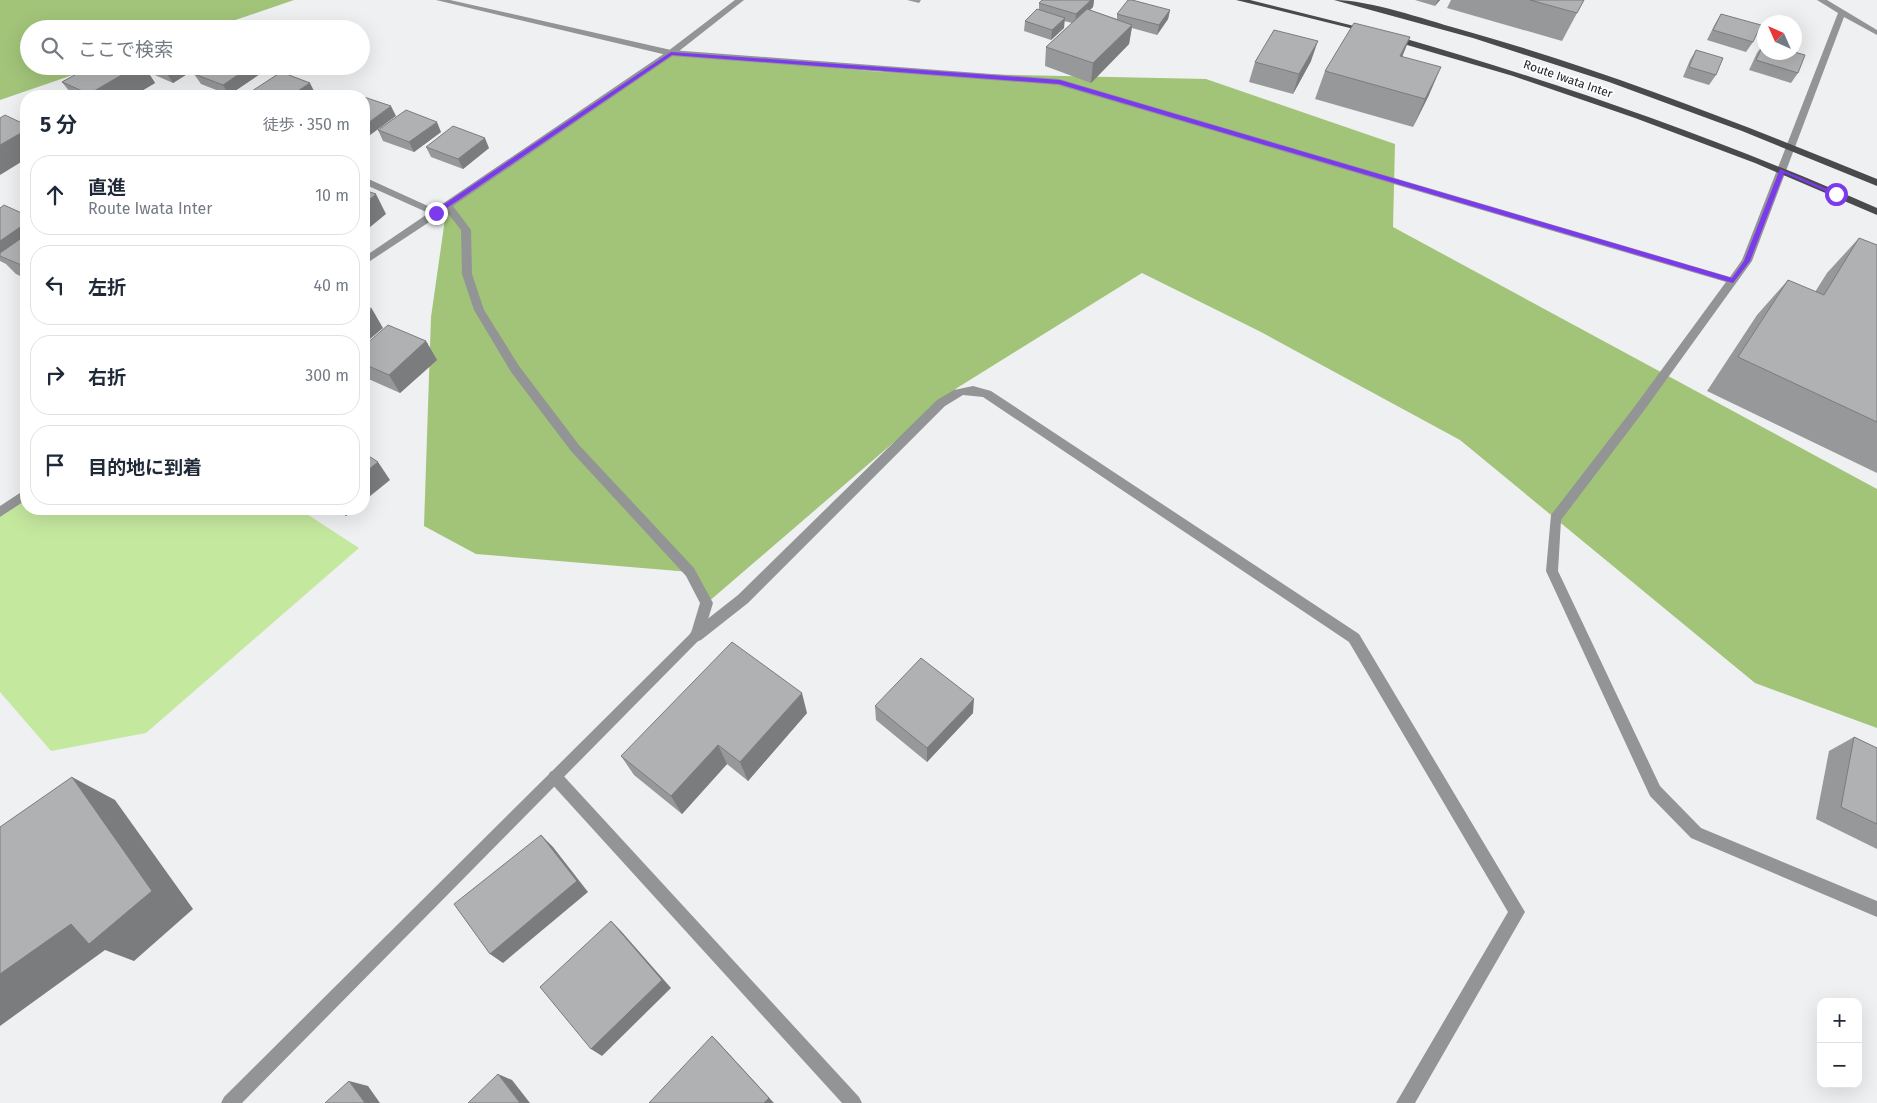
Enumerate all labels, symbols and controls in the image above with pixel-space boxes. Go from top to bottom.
north arrow [1757,15,1802,60]
search box [20,20,370,75]
icon: search [38,34,66,62]
text: ここで検索 [78,38,173,61]
street label: Route Iwata Inter [1522,57,1615,101]
text: 5 分 [40,112,77,138]
text: 徒歩 · 350 m [263,115,350,134]
text: 直進 [88,176,126,199]
icon: ahead [41,181,69,209]
route start [1825,183,1848,206]
text: 10 m [315,186,349,205]
text: Route Iwata Inter [88,199,212,218]
route end [425,202,448,225]
icon: left [41,271,69,299]
text: 左折 [88,276,126,299]
text: 40 m [314,276,349,295]
icon: right [41,361,69,389]
text: 右折 [88,366,126,389]
text: 300 m [305,366,349,385]
icon: arrive [41,451,69,479]
text: 目的地に到着 [88,456,202,479]
map controls [1817,998,1862,1088]
button: + [1817,998,1862,1043]
button: − [1817,1043,1862,1088]

